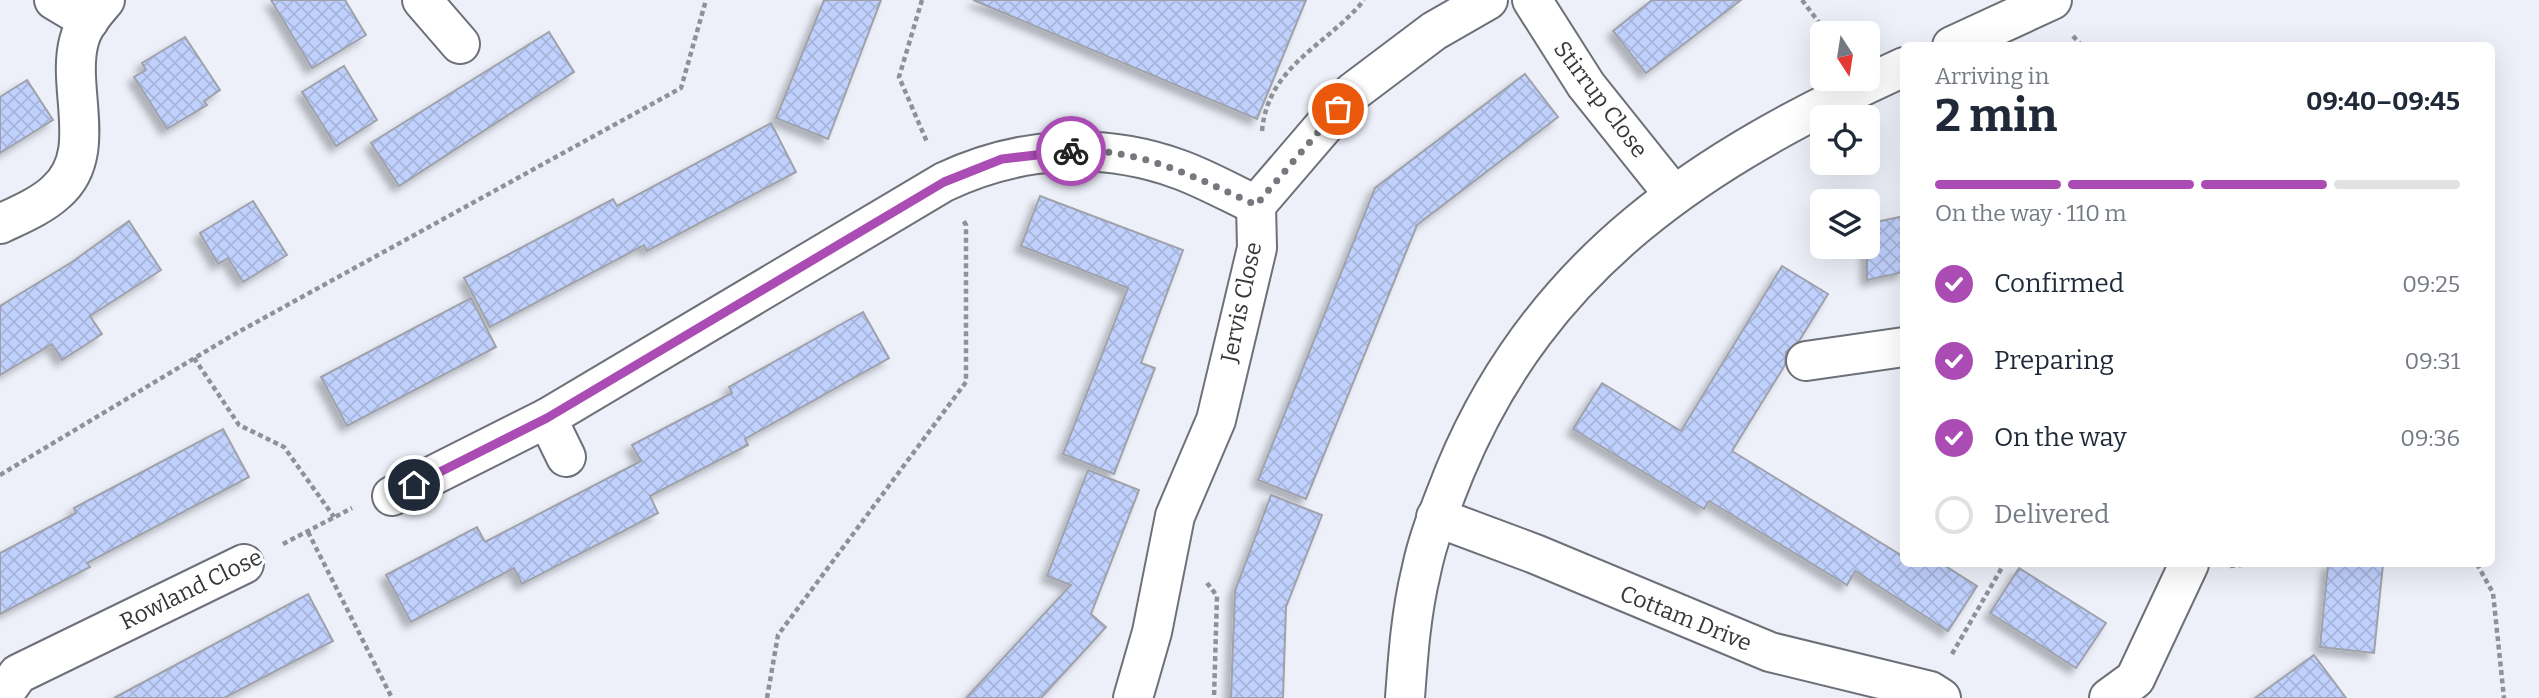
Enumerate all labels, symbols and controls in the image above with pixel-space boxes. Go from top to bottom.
north arrow [1810,21,1880,91]
map controls [1810,21,1880,259]
street label: Stirrup Close [1548,35,1654,163]
text: Arriving in [1935,62,2049,90]
pin [1308,79,1368,139]
text: 09:40–09:45 [2306,86,2460,117]
text: 2 min [1935,88,2057,143]
icon: bag [1319,90,1357,128]
button: locate [1810,105,1880,175]
courier [1036,116,1106,186]
icon: bike [1052,132,1090,170]
button: layers [1810,189,1880,259]
text: On the way · 110 m [1935,199,2127,227]
street label: Jervis Close [1214,239,1267,366]
icon: check [1935,265,1973,303]
text: Confirmed [1994,268,2124,299]
text: 09:25 [2402,270,2460,298]
icon: check [1935,342,1973,380]
text: Preparing [1994,345,2114,376]
text: 09:31 [2404,347,2460,375]
icon: check [1935,419,1973,457]
text: On the way [1994,422,2127,453]
text: 09:36 [2400,424,2460,452]
pin [384,455,444,515]
icon: home [395,466,433,504]
text: Delivered [1994,499,2109,530]
street label: Rowland Close [115,542,267,636]
street label: Cottam Drive [1616,579,1756,657]

